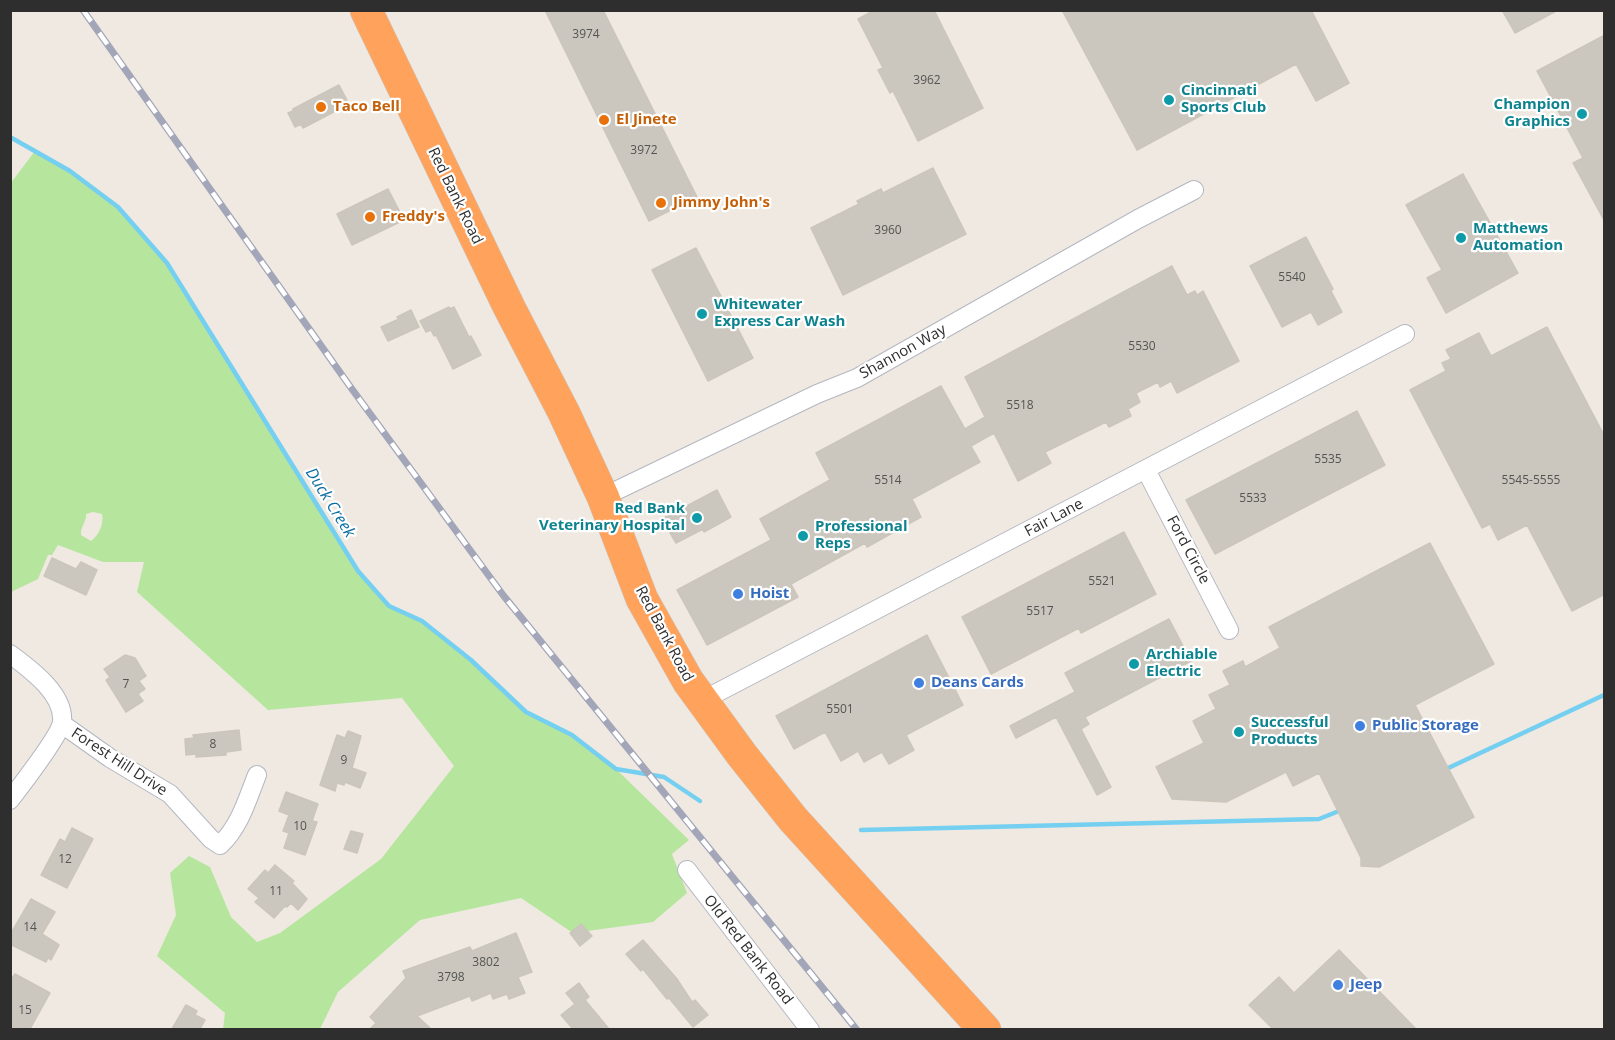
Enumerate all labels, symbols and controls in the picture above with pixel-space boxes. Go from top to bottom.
house number: 3974 [572,28,600,42]
house number: 3962 [913,74,941,88]
place label: Cincinnati Sports Club [1181,82,1266,117]
marker: Cincinnati Sports Club [1162,93,1176,107]
place label: Champion Graphics [1494,96,1570,131]
place label: Taco Bell [333,98,400,116]
marker: Taco Bell [314,100,328,114]
marker: Champion Graphics [1575,107,1589,121]
place label: El Jinete [616,111,677,129]
marker: El Jinete [597,113,611,127]
house number: 3972 [630,144,658,158]
street label: Red Bank Road [424,145,486,247]
place label: Jimmy John's [673,194,770,212]
marker: Jimmy John's [654,196,668,210]
place label: Freddy's [382,208,445,226]
marker: Freddy's [363,210,377,224]
place label: Matthews Automation [1473,220,1563,255]
house number: 3960 [874,224,902,238]
marker: Matthews Automation [1454,231,1468,245]
house number: 5540 [1278,271,1306,285]
place label: Whitewater Express Car Wash [714,296,845,331]
marker: Whitewater Express Car Wash [695,307,709,321]
street label: Shannon Way [857,321,949,383]
house number: 5530 [1128,340,1156,354]
house number: 5518 [1006,399,1034,413]
house number: 5535 [1314,453,1342,467]
water label: Duck Creek [301,465,359,541]
house number: 5514 [874,474,902,488]
house number: 5545-5555 [1502,474,1560,488]
house number: 5533 [1239,492,1267,506]
street label: Fair Lane [1022,495,1086,541]
place label: Red Bank Veterinary Hospital [539,500,685,535]
marker: Red Bank Veterinary Hospital [690,511,704,525]
street label: Ford Circle [1163,513,1213,587]
place label: Professional Reps [815,518,907,553]
marker: Professional Reps [796,529,810,543]
house number: 5521 [1088,575,1116,589]
street label: Red Bank Road [631,583,697,685]
place label: Hoist [750,585,789,603]
marker: Hoist [731,587,745,601]
house number: 5517 [1026,605,1054,619]
place label: Archiable Electric [1146,646,1217,681]
marker: Archiable Electric [1127,657,1141,671]
place label: Deans Cards [931,674,1024,692]
marker: Deans Cards [912,676,926,690]
house number: 7 [123,678,129,692]
house number: 5501 [826,703,854,717]
place label: Successful Products [1251,714,1329,749]
place label: Public Storage [1372,717,1479,735]
marker: Public Storage [1353,719,1367,733]
street label: Forest Hill Drive [68,724,170,800]
marker: Successful Products [1232,725,1246,739]
house number: 8 [210,738,216,752]
house number: 9 [341,754,347,768]
house number: 10 [293,820,307,834]
house number: 12 [58,853,72,867]
house number: 11 [269,885,283,899]
street label: Old Red Bank Road [700,892,796,1008]
house number: 14 [23,921,37,935]
house number: 3802 [472,956,500,970]
house number: 3798 [437,971,465,985]
place label: Jeep [1350,976,1382,994]
marker: Jeep [1331,978,1345,992]
house number: 15 [18,1004,32,1018]

